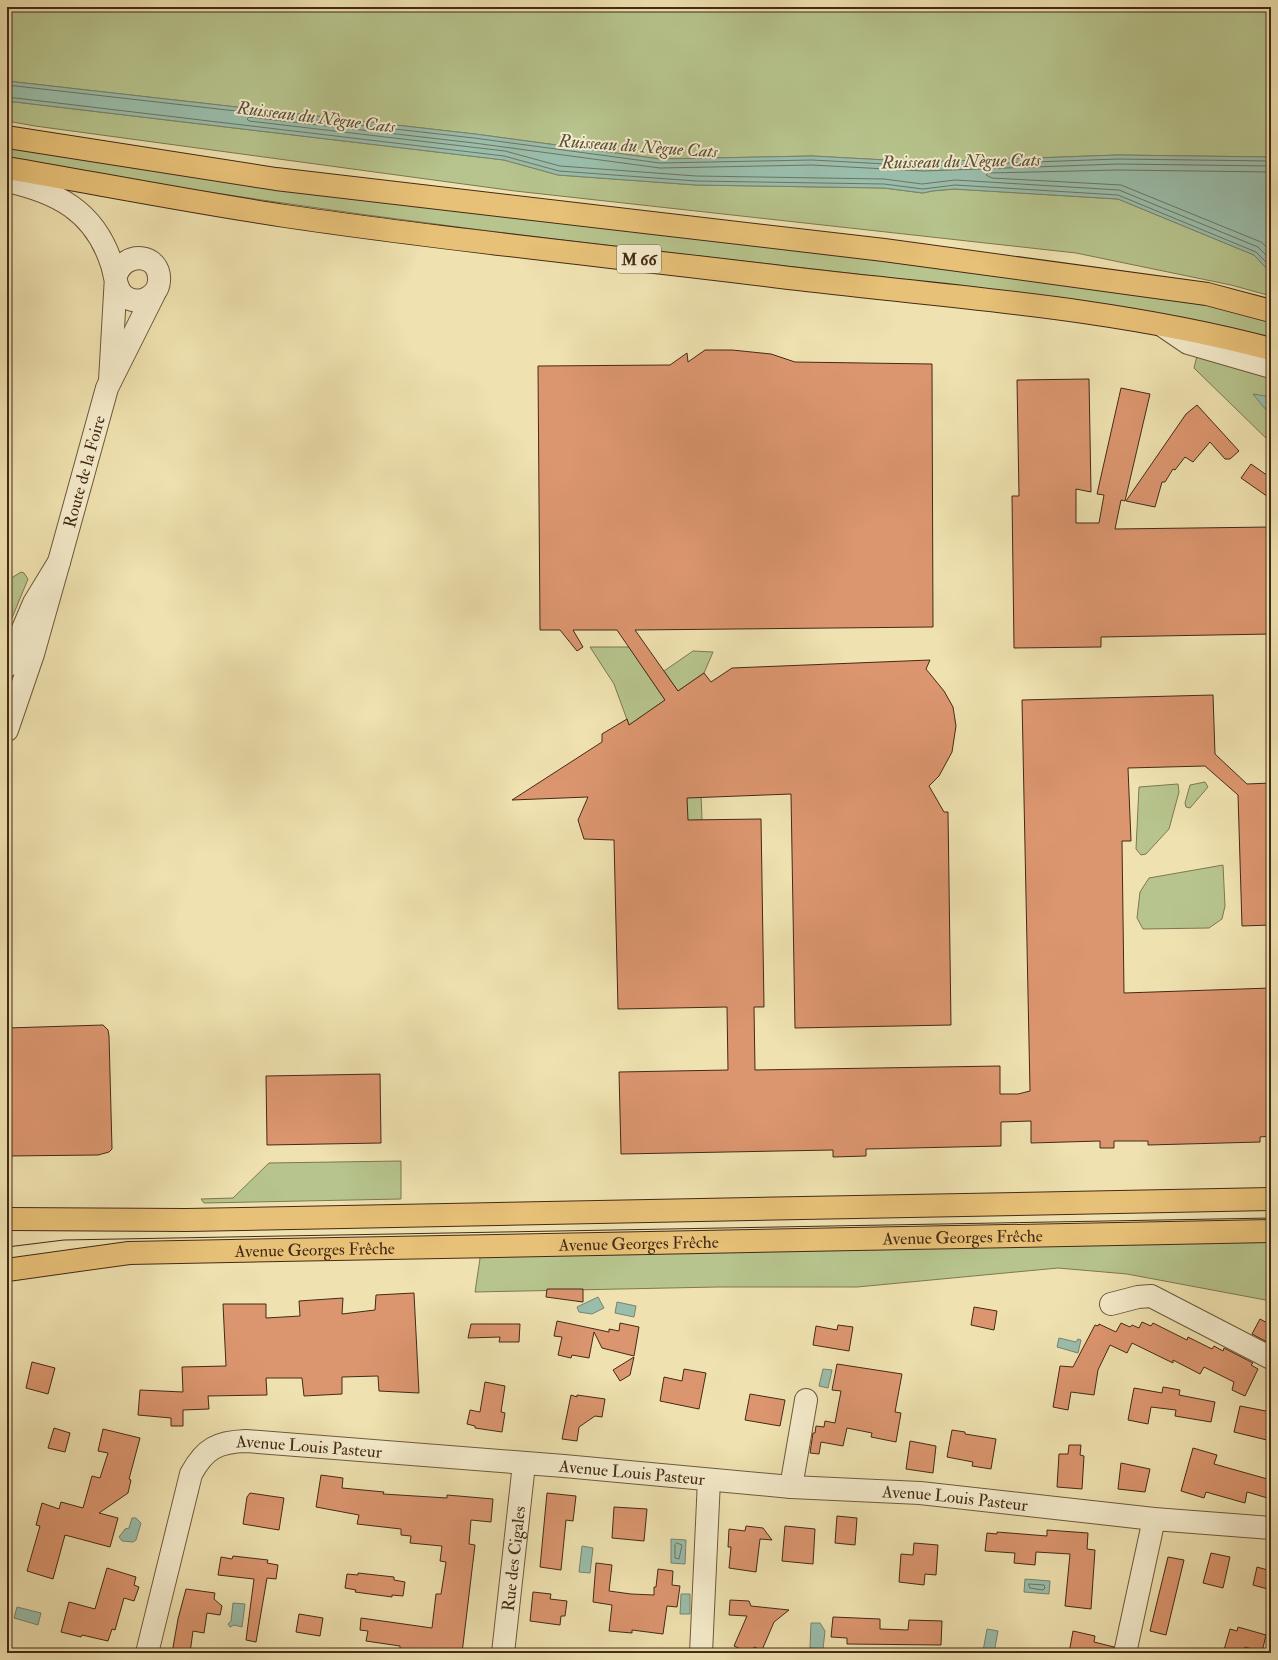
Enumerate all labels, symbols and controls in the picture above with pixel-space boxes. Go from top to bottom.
water label: Ruisseau du Nègue Cats [234,96,397,139]
water label: Ruisseau du Nègue Cats [557,129,719,164]
water label: Ruisseau du Nègue Cats [880,149,1042,174]
road number: M 66 [617,245,661,273]
street label: Route de la Foire [59,413,110,530]
street label: Avenue Georges Frêche [881,1225,1043,1249]
street label: Avenue Georges Frêche [557,1232,719,1256]
street label: Avenue Georges Frêche [234,1238,395,1262]
street label: Avenue Louis Pasteur [234,1431,383,1463]
street label: Avenue Louis Pasteur [557,1456,706,1490]
street label: Avenue Louis Pasteur [881,1481,1029,1516]
street label: Rue des Cigales [498,1505,530,1612]

